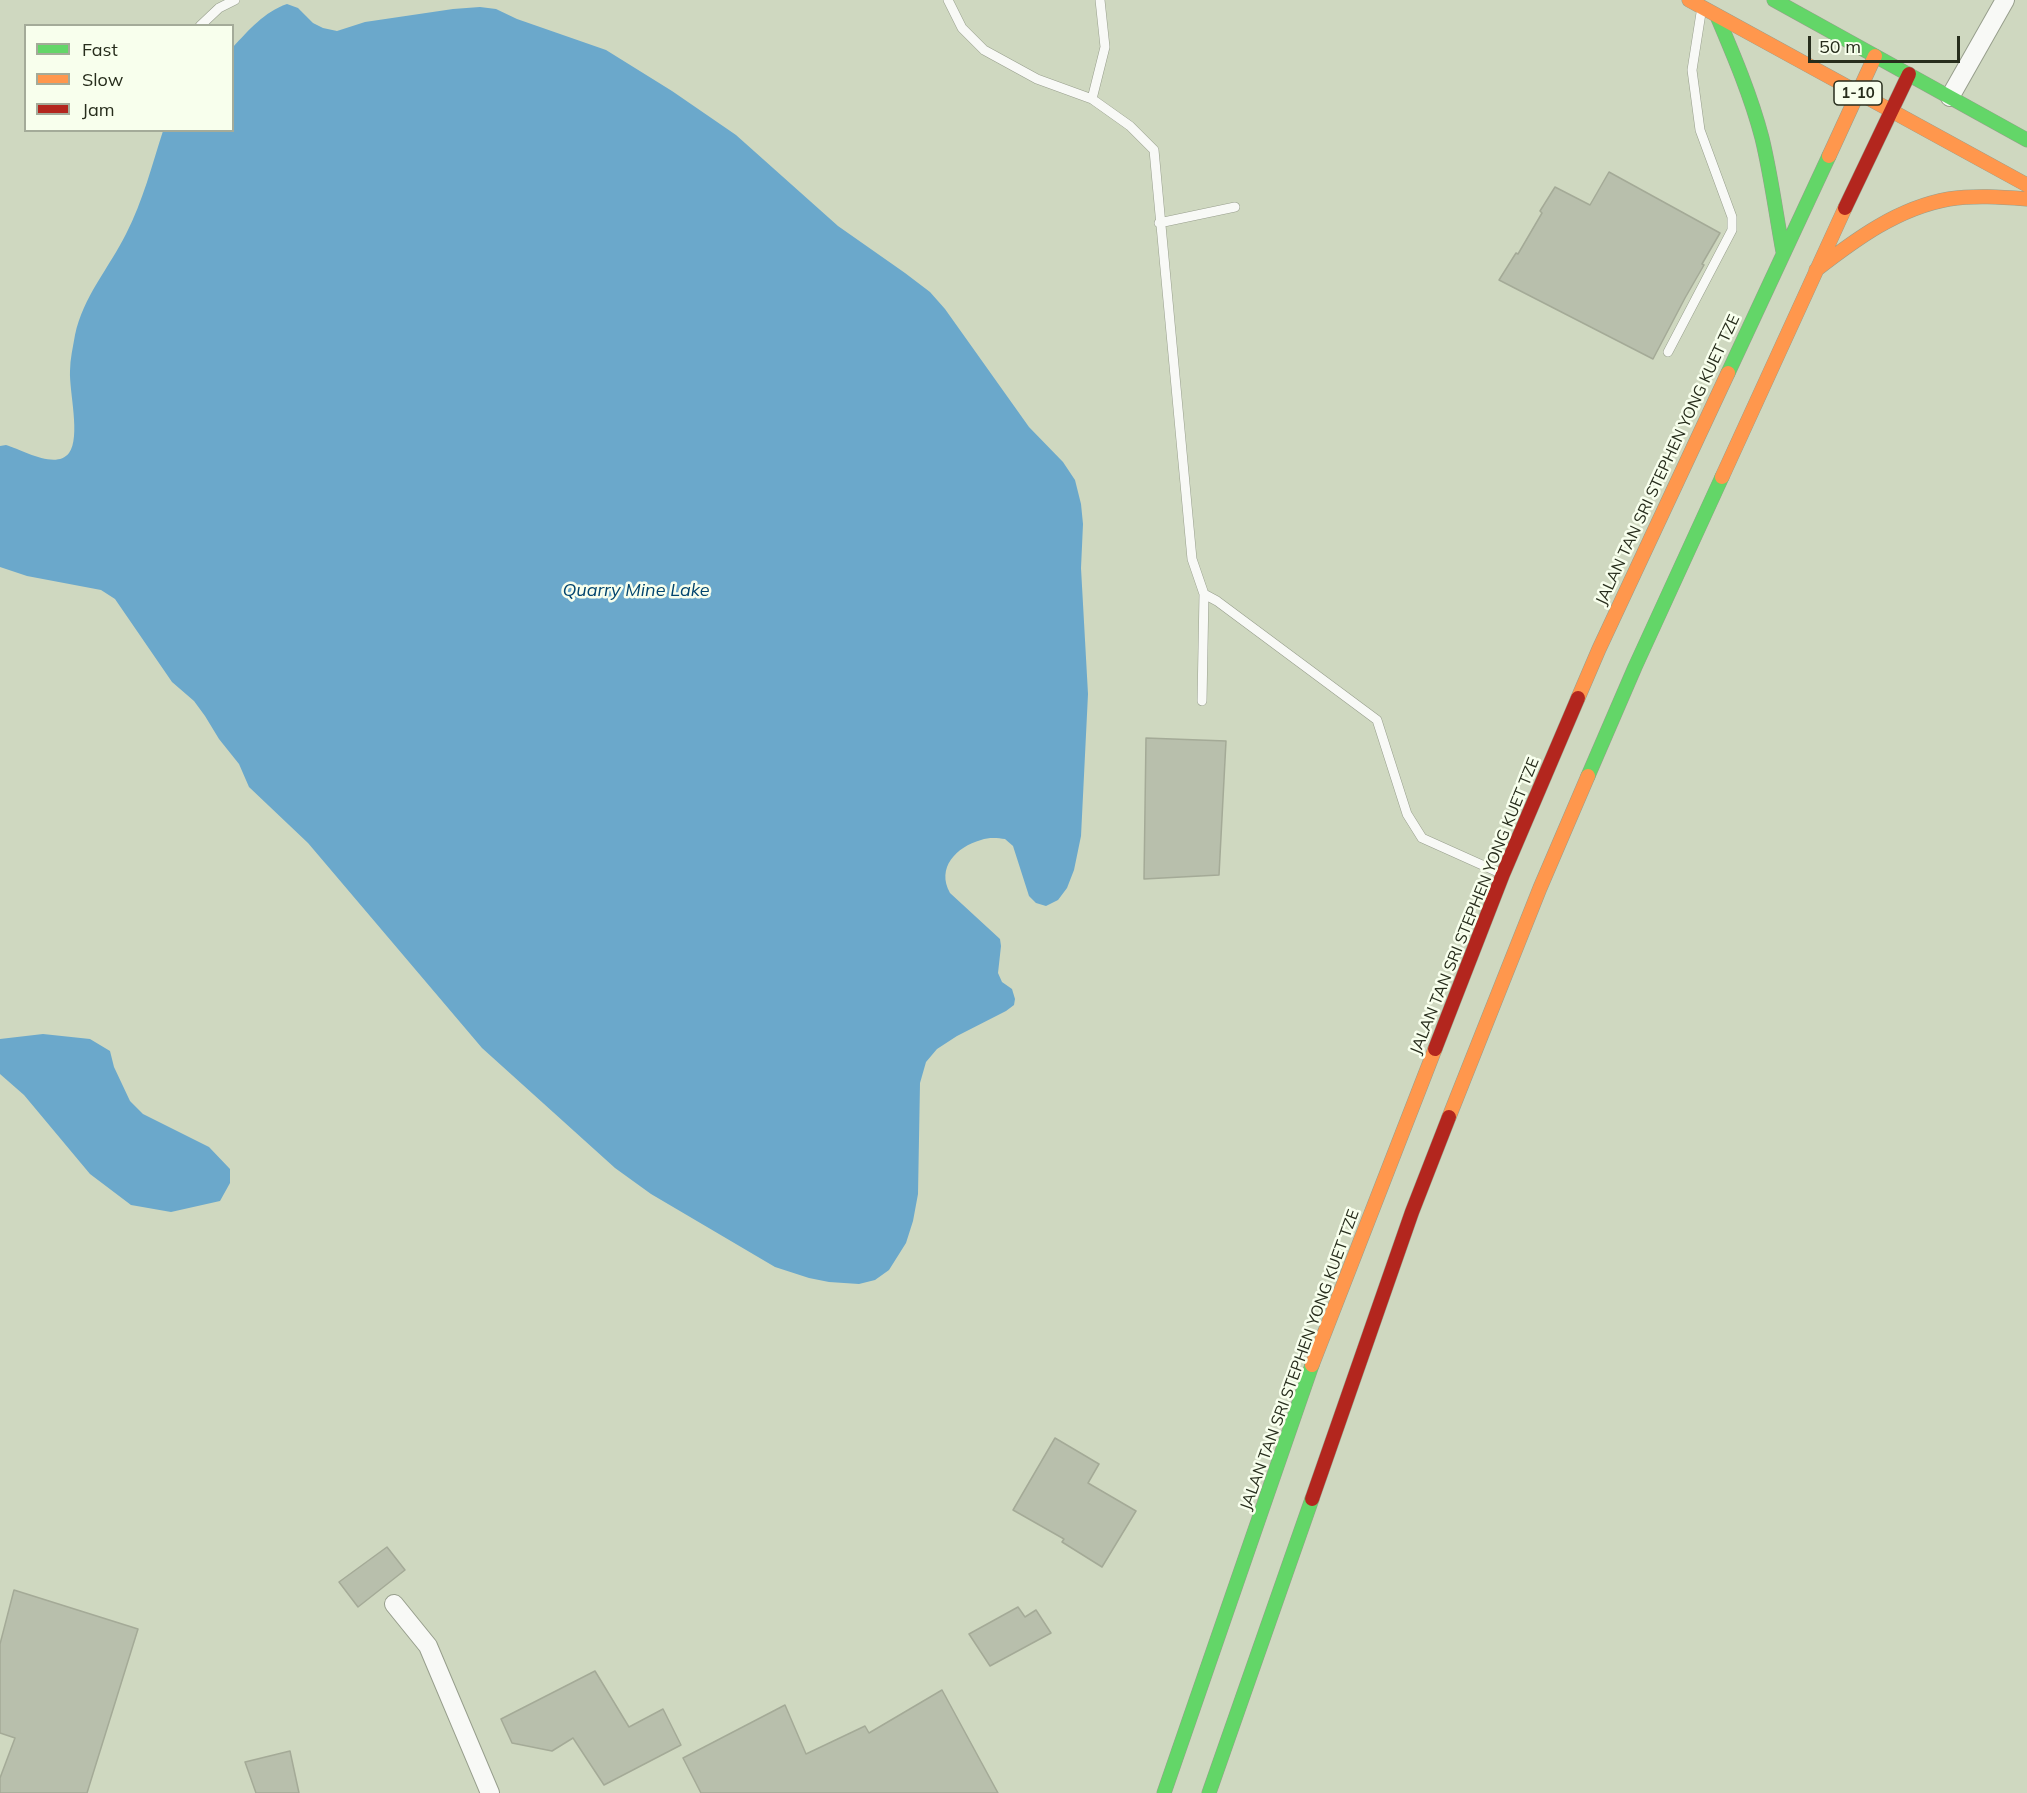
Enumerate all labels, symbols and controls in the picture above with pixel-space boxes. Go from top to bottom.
legend [24,24,234,132]
scale bar [1811,24,1962,62]
text: 50 m [1819,35,1861,58]
text: Fast [82,38,118,61]
text: Slow [82,68,123,91]
road number: 1-10 [1834,81,1882,105]
text: Jam [82,98,115,121]
street label: JALAN TAN SRI STEPHEN YONG KUET TZE [1592,312,1744,608]
water label: Quarry Mine Lake [562,580,710,602]
street label: JALAN TAN SRI STEPHEN YONG KUET TZE [1406,755,1544,1057]
street label: JALAN TAN SRI STEPHEN YONG KUET TZE [1237,1207,1363,1513]

